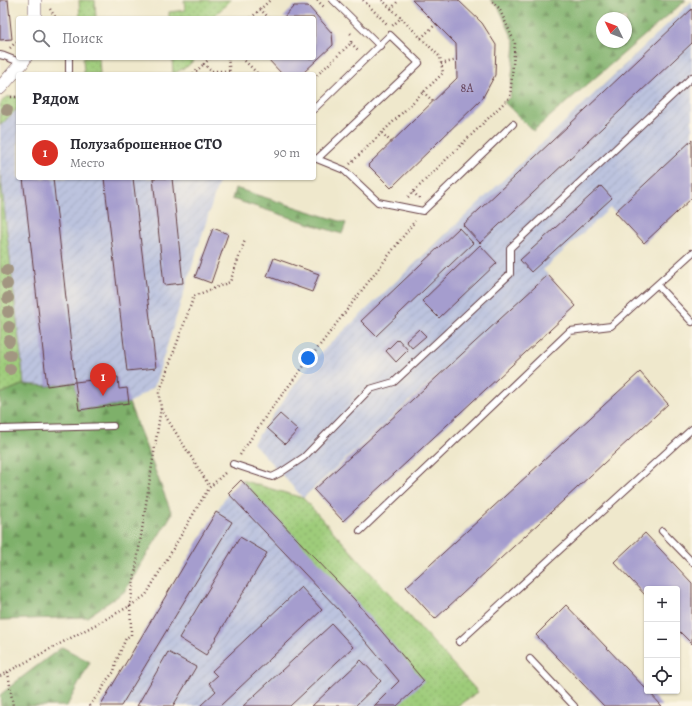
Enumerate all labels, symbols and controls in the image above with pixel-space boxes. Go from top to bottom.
north arrow [596,12,632,48]
search box [16,16,316,60]
icon: search [30,27,52,49]
text: Поиск [62,28,103,48]
house number: 8А [461,80,474,96]
text: Рядом [32,87,79,110]
text: Полузаброшенное СТО [70,134,222,154]
text: 1 [43,144,47,161]
text: 90 m [274,144,300,161]
text: Место [70,154,105,171]
your location [298,348,318,368]
pin: 1 [90,363,116,396]
map controls [644,586,680,694]
button: + [644,586,680,622]
button: − [644,622,680,658]
button: locate [644,658,680,694]

